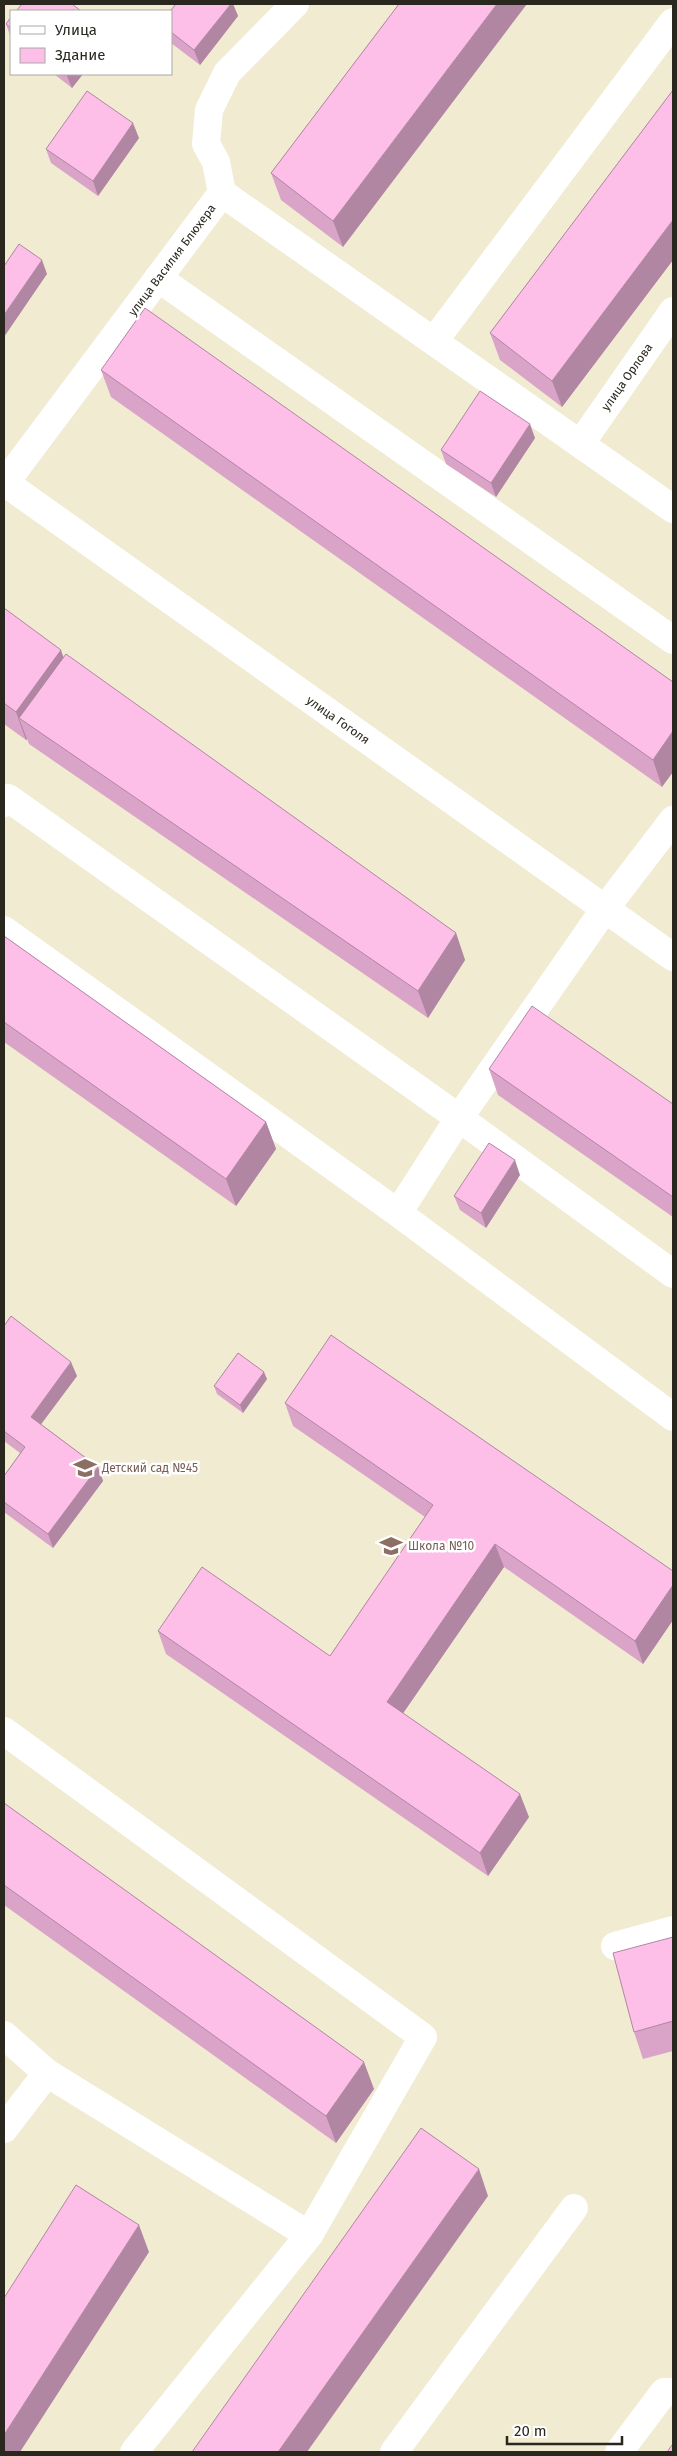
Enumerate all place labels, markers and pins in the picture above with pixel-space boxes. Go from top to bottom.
school or university icon: Детский сад №45 [72,1455,98,1481]
place label: Детский сад №45 [101,1461,198,1475]
school or university icon: Школа №10 [378,1533,404,1559]
place label: Школа №10 [408,1539,474,1553]

